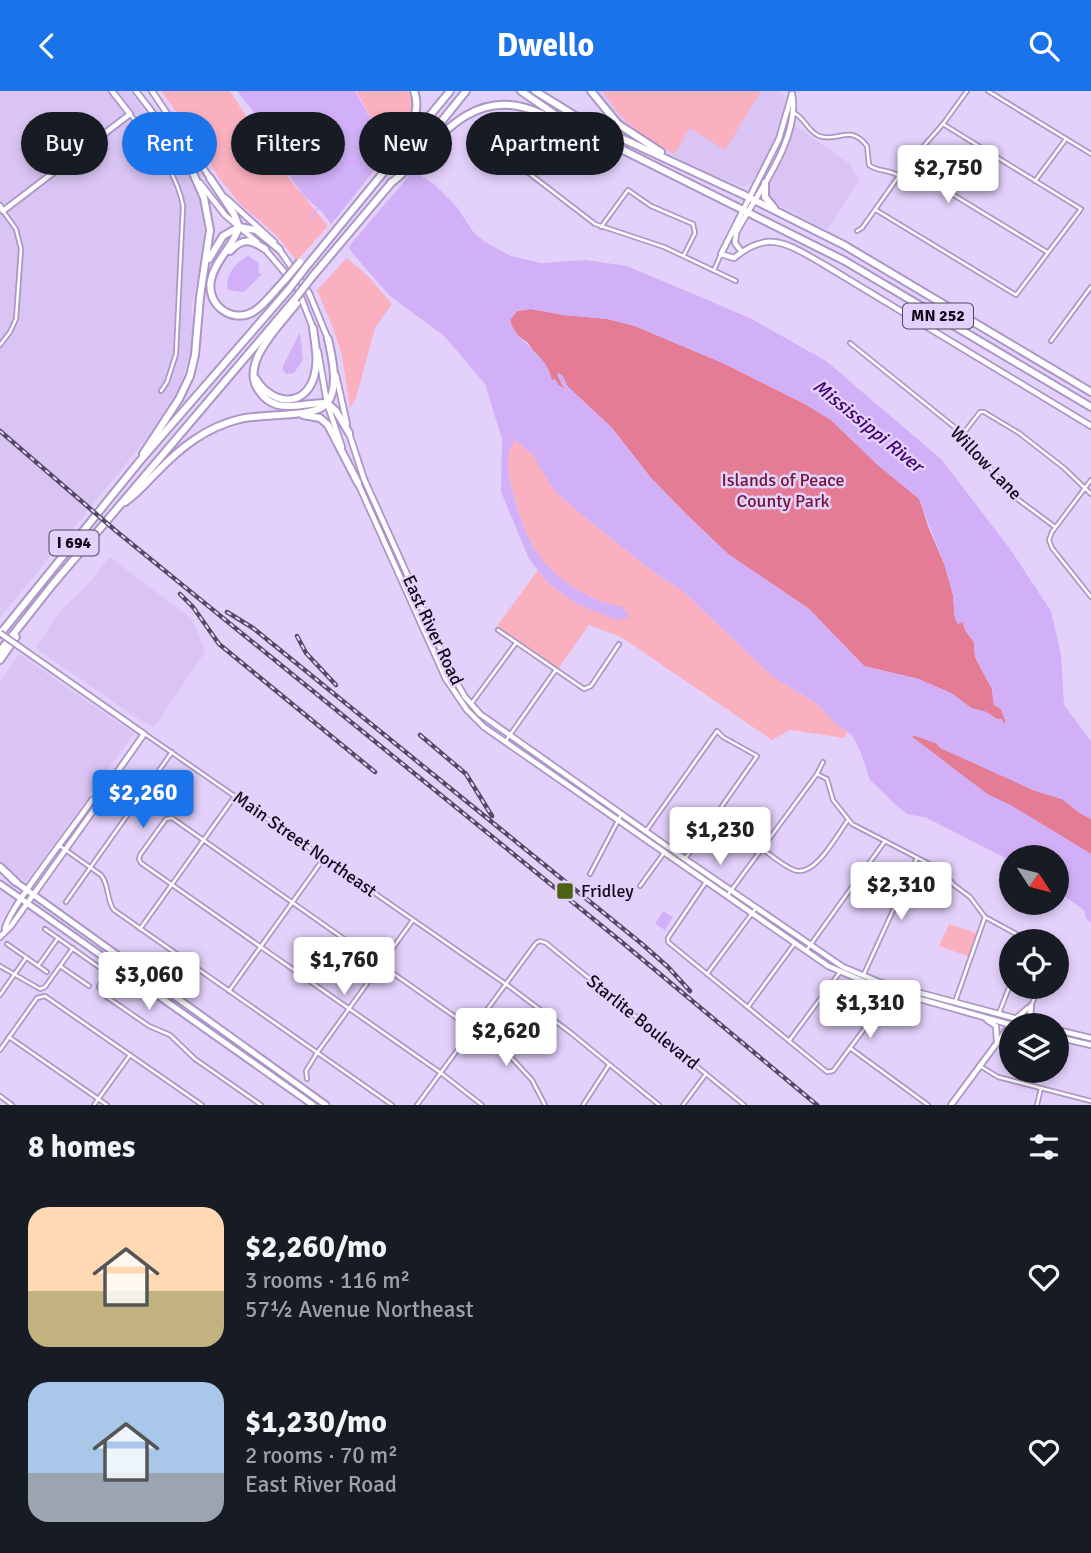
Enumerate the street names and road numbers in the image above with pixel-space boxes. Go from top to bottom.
road number: MN 252 [903,304,973,329]
street label: Willow Lane [946,422,1026,504]
road number: I 694 [50,531,98,555]
street label: East River Road [398,571,468,689]
street label: Main Street Northeast [229,786,381,902]
street label: Starlite Boulevard [582,970,704,1074]

